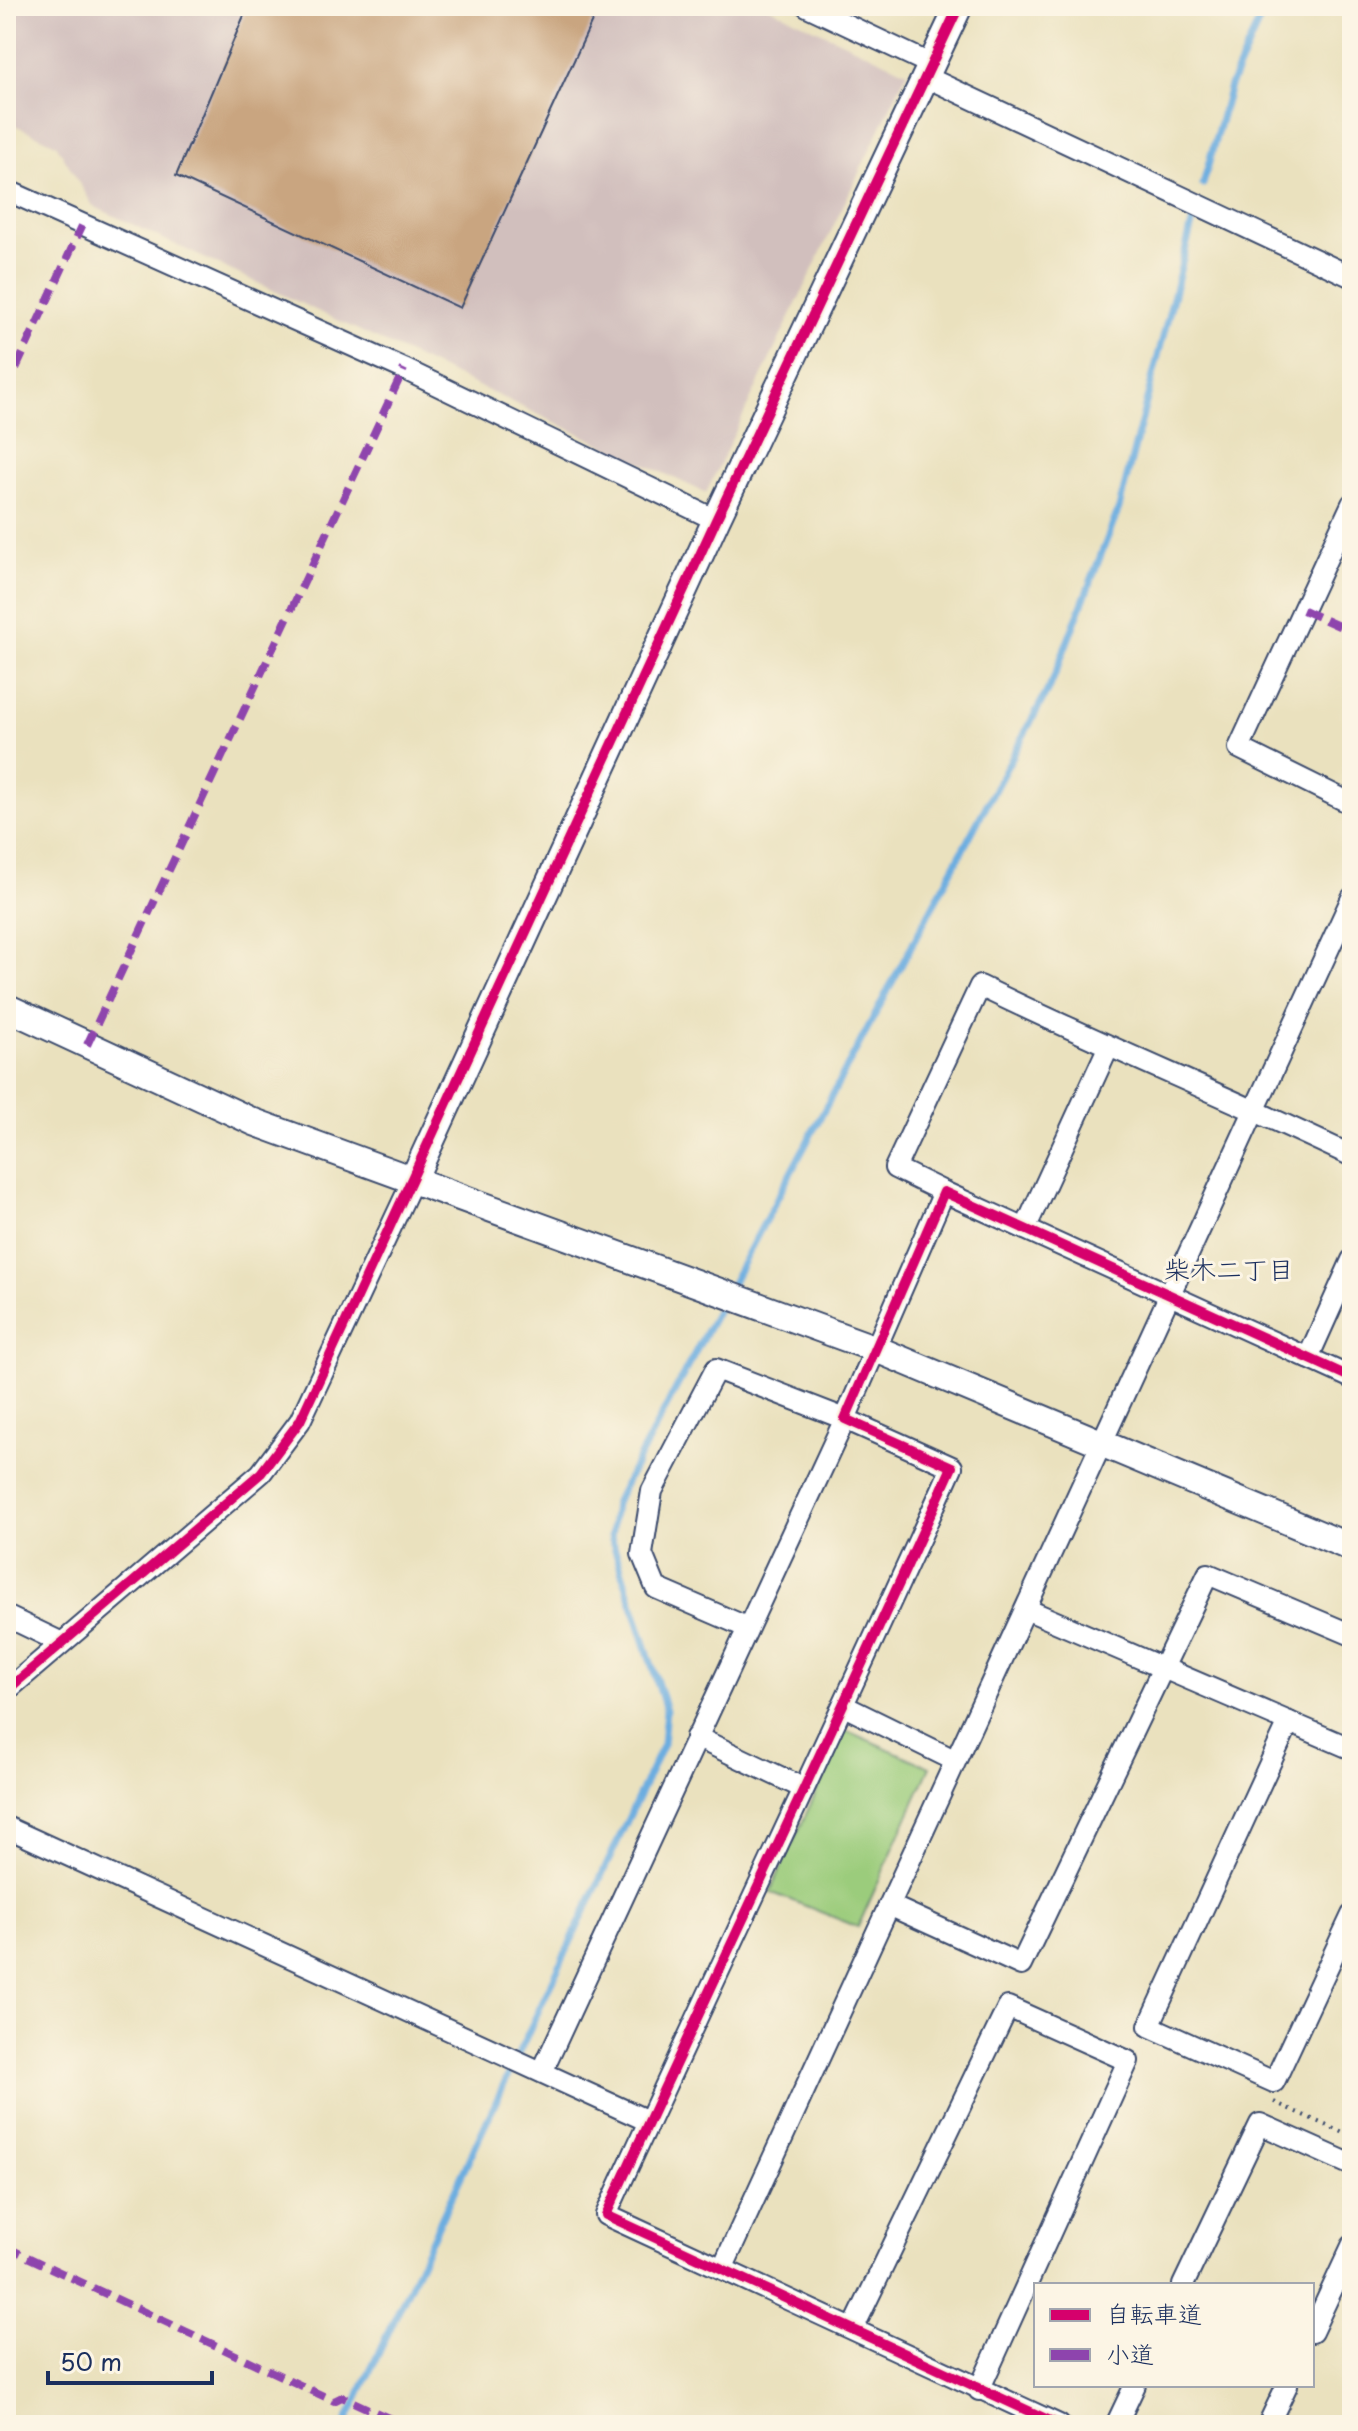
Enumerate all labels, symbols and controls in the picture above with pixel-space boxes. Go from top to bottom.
district label: 柴木二丁目 [1164,1249,1294,1288]
legend [1034,2283,1314,2387]
text: 自転車道 [1106,2295,1202,2331]
scale bar [48,2335,212,2385]
text: 小道 [1106,2335,1154,2371]
text: 50 m [60,2343,122,2379]

